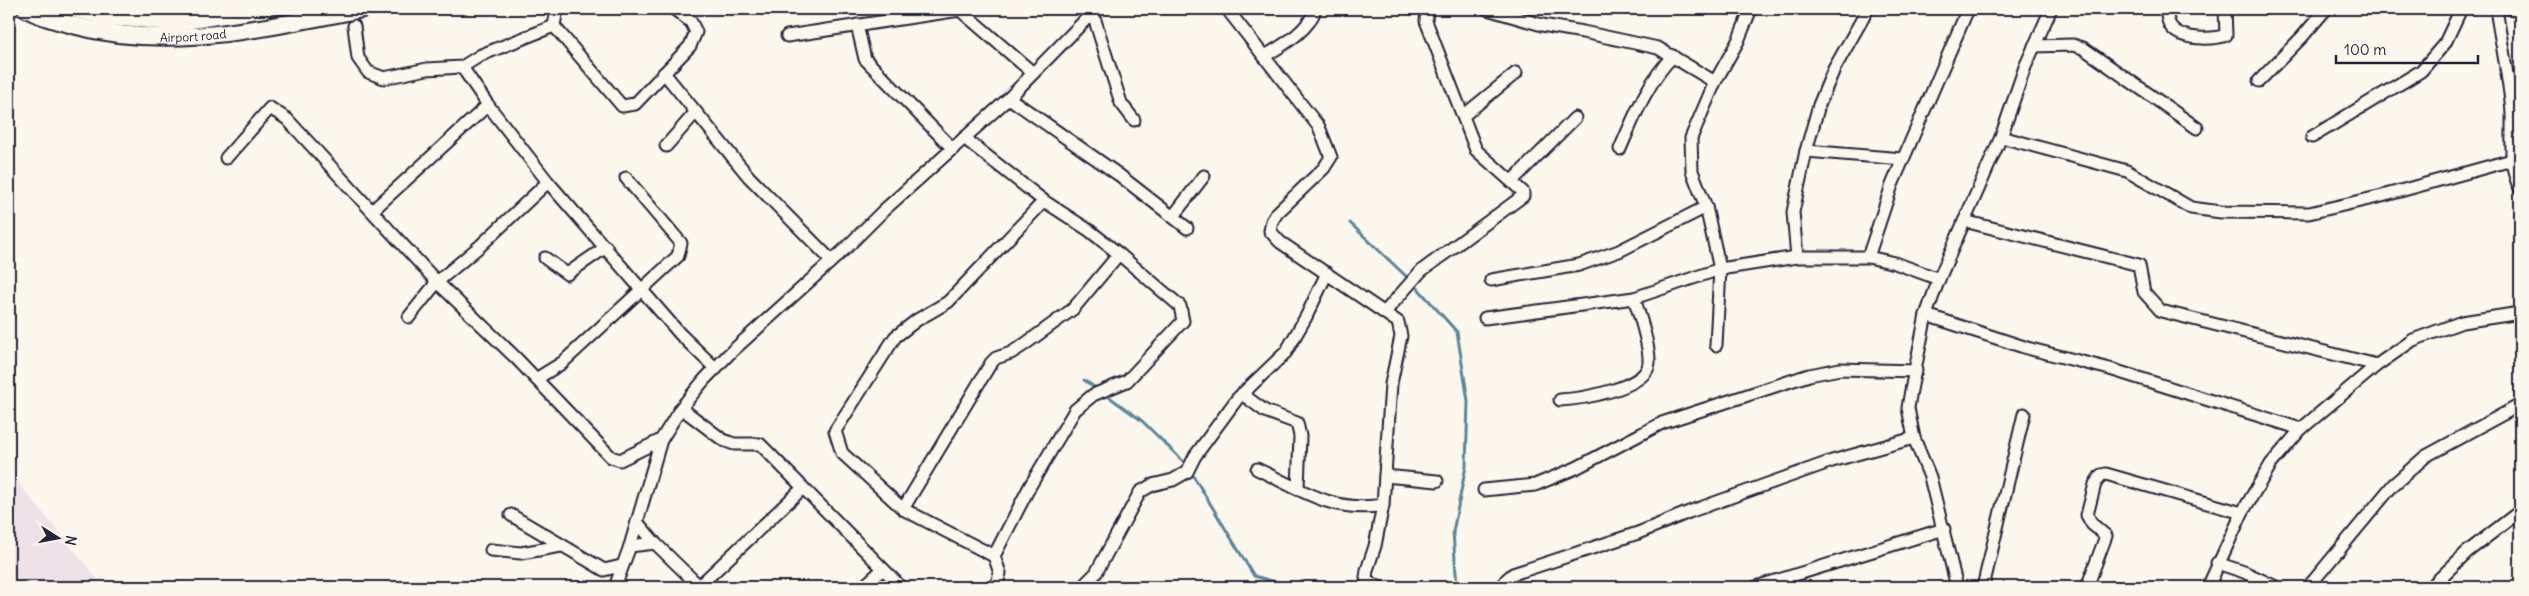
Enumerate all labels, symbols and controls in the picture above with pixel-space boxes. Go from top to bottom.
street label: Airport road [160,26,227,44]
scale bar [2336,32,2479,64]
text: 100 m [2344,40,2386,59]
north arrow [32,514,82,564]
text: N [61,534,81,547]

